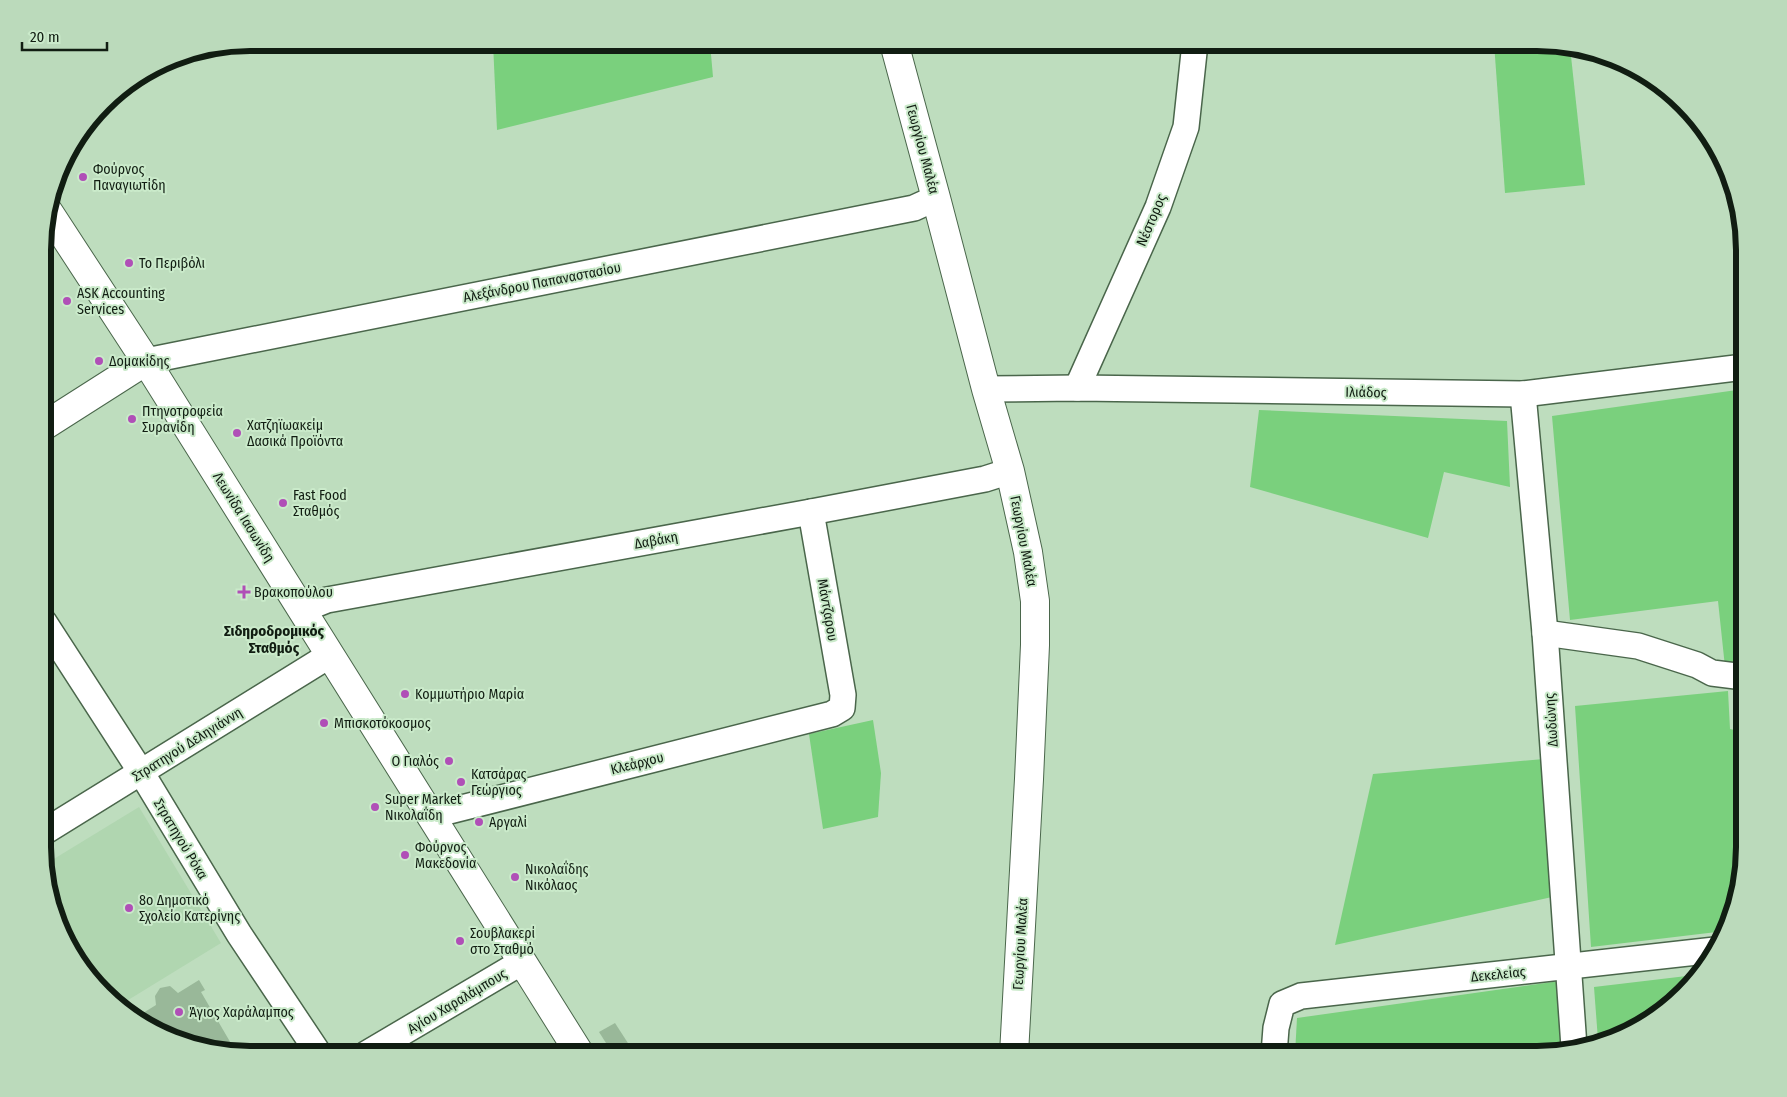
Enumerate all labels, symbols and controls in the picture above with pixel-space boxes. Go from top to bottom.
scale bar [22,20,108,52]
text: 20 m [30,28,60,46]
street label: Γεωργίου Μαλέα [902,102,943,196]
place label: Φούρνος Παναγιωτίδη [93,161,166,194]
marker: Φούρνος Παναγιωτίδη [77,171,89,183]
street label: Νέστορος [1133,191,1170,249]
place label: Το Περιβόλι [139,255,205,272]
marker: Το Περιβόλι [123,257,135,269]
street label: Αλεξάνδρου Παπαναστασίου [462,259,622,306]
place label: ASK Accounting Services [77,285,165,318]
marker: ASK Accounting Services [61,295,73,307]
place label: Δομακίδης [109,353,170,370]
marker: Δομακίδης [93,355,105,367]
street label: Ιλιάδος [1345,384,1387,401]
place label: Πτηνοτροφεία Συρανίδη [142,403,223,436]
marker: Πτηνοτροφεία Συρανίδη [126,413,138,425]
place label: Χατζηϊωακείμ Δασικά Προϊόντα [247,417,343,450]
marker: Χατζηϊωακείμ Δασικά Προϊόντα [231,427,243,439]
street label: Λεωνίδα Ιασωνίδη [209,469,278,565]
place label: Fast Food Σταθμός [293,487,347,520]
street label: Γεωργίου Μαλέα [1006,494,1041,588]
marker: Fast Food Σταθμός [277,497,289,509]
street label: Δαβάκη [633,528,679,553]
street label: Μάντζαρου [814,578,841,643]
place label: Βρακοπούλου [254,584,333,601]
marker: Βρακοπούλου [238,586,250,598]
district label: Σιδηροδρομικός Σταθμός [224,622,325,657]
place label: Κομμωτήριο Μαρία [415,686,524,703]
marker: Κομμωτήριο Μαρία [399,688,411,700]
street label: Δωδώνης [1541,692,1562,747]
street label: Στρατηγού Δεληγιάννη [129,704,245,785]
place label: Μπισκοτόκοσμος [334,715,431,732]
marker: Μπισκοτόκοσμος [318,717,330,729]
street label: Κλεάρχου [609,749,665,778]
place label: Ο Γιαλός [391,753,439,770]
marker: Ο Γιαλός [443,755,455,767]
place label: Κατσάρας Γεώργιος [471,766,526,799]
marker: Κατσάρας Γεώργιος [455,776,467,788]
place label: Super Market Νικολαΐδη [385,791,462,824]
street label: Στρατηγού Ρόκα [150,796,211,883]
marker: Super Market Νικολαΐδη [369,801,381,813]
place label: Αργαλί [489,814,527,831]
marker: Αργαλί [473,816,485,828]
place label: Φούρνος Μακεδονία [415,839,477,872]
marker: Φούρνος Μακεδονία [399,849,411,861]
place label: Νικολαΐδης Νικόλαος [525,860,589,894]
marker: Νικολαΐδης Νικόλαος [509,871,521,883]
place label: 8ο Δημοτικό Σχολείο Κατερίνης [139,892,240,925]
street label: Γεωργίου Μαλέα [1010,898,1031,990]
marker: 8ο Δημοτικό Σχολείο Κατερίνης [123,902,135,914]
place label: Σουβλακερί στο Σταθμό [470,925,535,958]
marker: Σουβλακερί στο Σταθμό [454,935,466,947]
street label: Δεκελείας [1470,963,1526,986]
street label: Αγίου Χαραλάμπους [405,965,510,1038]
place label: Άγιος Χαράλαμπος [189,1004,294,1021]
marker: Άγιος Χαράλαμπος [173,1006,185,1018]

